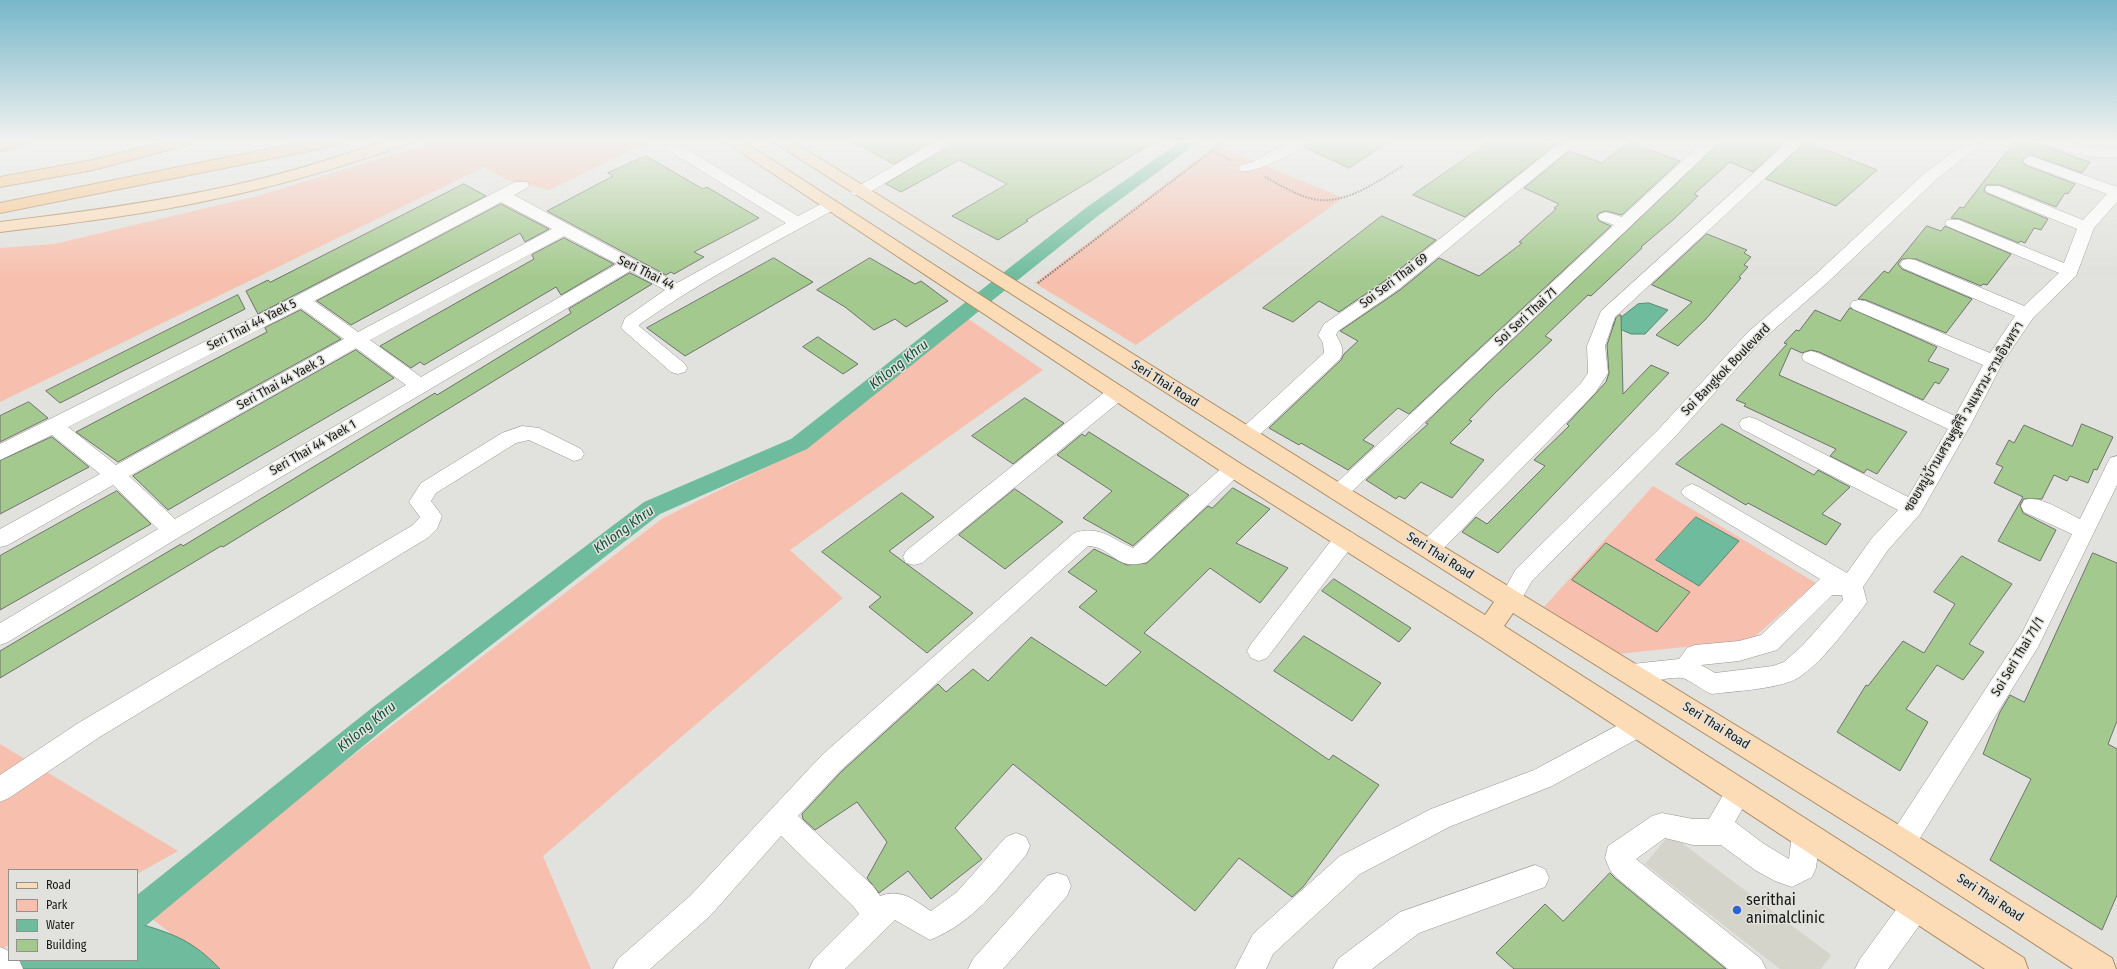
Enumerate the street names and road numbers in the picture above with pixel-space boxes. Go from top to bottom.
street label: Soi Seri Thai 69 [1357,250,1431,312]
street label: Seri Thai 44 [615,252,677,294]
street label: Soi Seri Thai 71 [1492,284,1560,350]
street label: Seri Thai 44 Yaek 5 [205,296,299,354]
street label: ซอยหมู่บ้านเศรษฐศิริ วงแหวน-รามอินทรา [1901,319,2027,515]
street label: Soi Bangkok Boulevard [1678,321,1774,419]
street label: Seri Thai 44 Yaek 3 [234,352,328,414]
street label: Seri Thai Road [1129,357,1201,411]
street label: Seri Thai 44 Yaek 1 [267,417,359,479]
street label: Seri Thai Road [1404,529,1476,583]
street label: Soi Seri Thai 71/1 [1988,615,2048,699]
street label: Seri Thai Road [1680,699,1752,753]
street label: Seri Thai Road [1954,871,2026,925]

